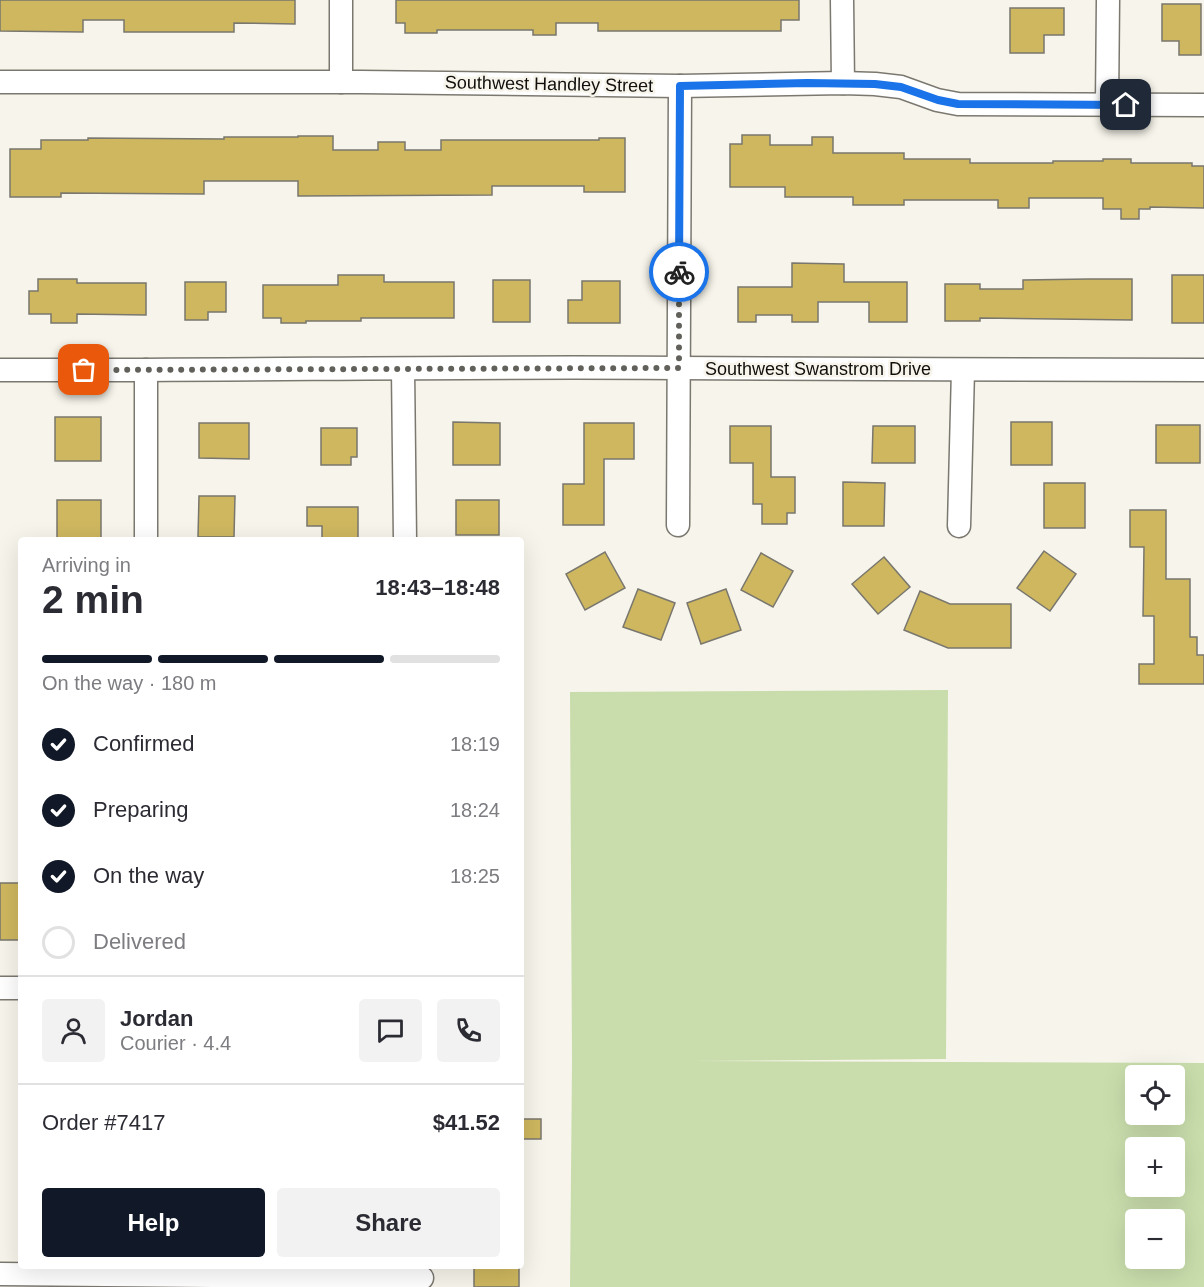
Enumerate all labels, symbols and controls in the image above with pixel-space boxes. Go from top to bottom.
street label: Southwest Handley Street [445,72,653,96]
pin [1100,79,1151,130]
icon: home [1109,88,1142,121]
courier [649,242,709,302]
icon: bike [663,256,696,289]
pin [58,344,109,395]
icon: bag [67,353,100,386]
street label: Southwest Swanstrom Drive [705,359,931,379]
text: Arriving in [42,554,131,576]
text: 18:43–18:48 [375,575,500,600]
text: 2 min [42,578,144,621]
text: On the way · 180 m [42,672,217,694]
icon: check [42,728,75,761]
text: Confirmed [93,731,194,756]
text: 18:19 [450,733,500,755]
icon: check [42,794,75,827]
text: Preparing [93,797,188,822]
text: 18:24 [450,799,500,821]
icon: check [42,860,75,893]
text: On the way [93,863,204,888]
text: 18:25 [450,865,500,887]
text: Delivered [93,929,186,954]
button: person [42,999,105,1062]
button: chat [359,999,422,1062]
button: phone [437,999,500,1062]
text: Jordan [120,1006,193,1031]
text: Courier · 4.4 [120,1032,231,1054]
map controls [1125,1065,1185,1269]
button: locate [1125,1065,1185,1125]
text: Order #7417 [42,1110,166,1135]
text: $41.52 [433,1110,500,1135]
button: + [1125,1137,1185,1197]
button: Help [42,1188,265,1257]
button: Share [277,1188,500,1257]
button: − [1125,1209,1185,1269]

